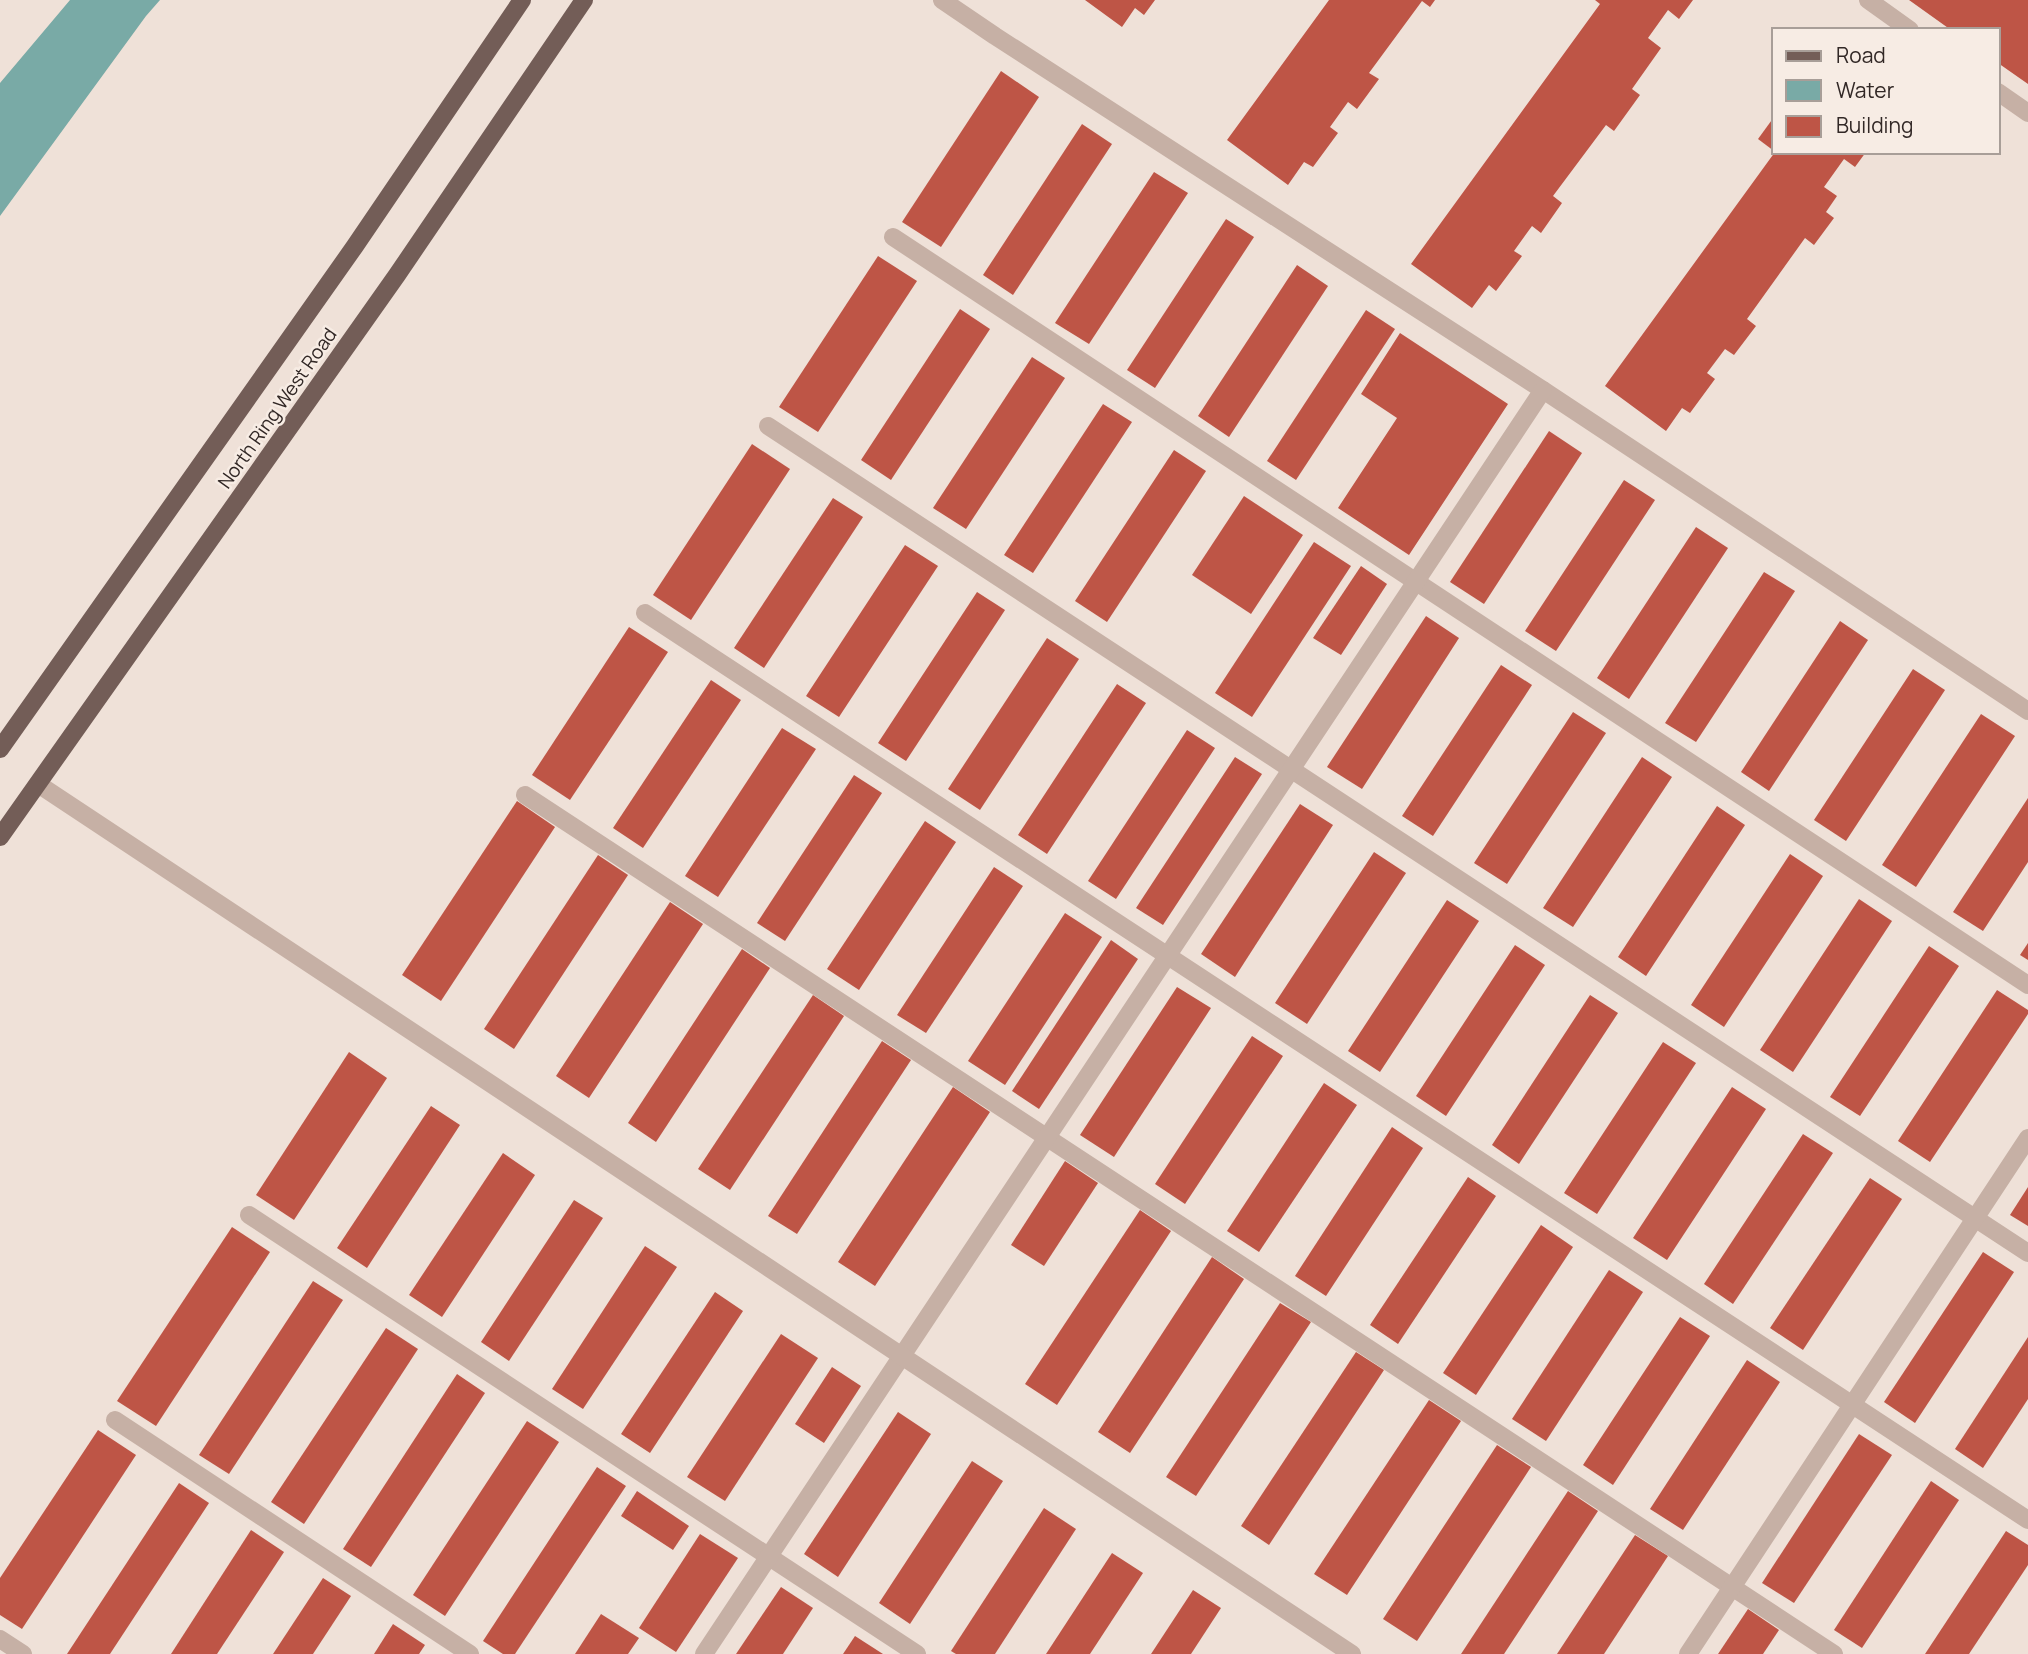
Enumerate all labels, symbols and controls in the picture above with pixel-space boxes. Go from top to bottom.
legend [1772,28,2000,154]
text: Road [1836,41,1886,69]
text: Water [1836,76,1895,104]
text: Building [1836,111,1913,139]
street label: North Ring West Road [212,322,342,494]

